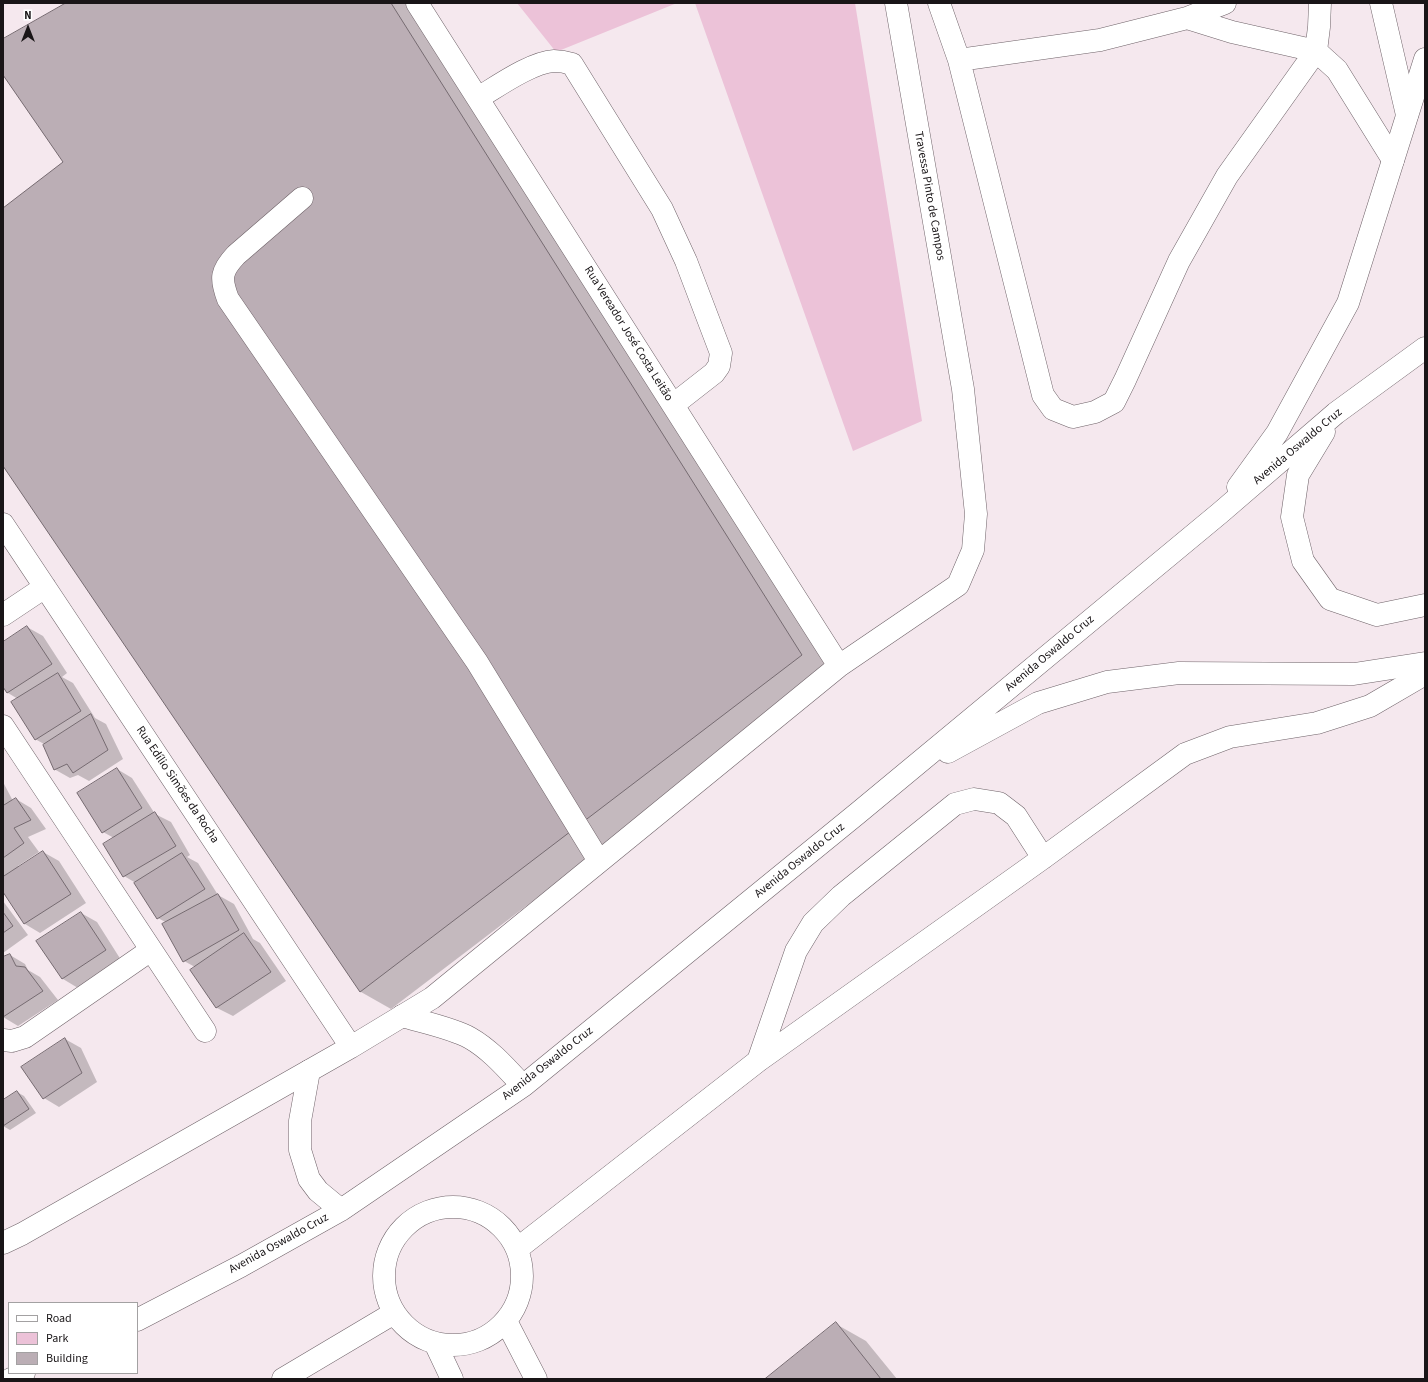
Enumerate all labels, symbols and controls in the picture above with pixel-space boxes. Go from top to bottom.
north arrow [8,8,48,48]
text: N [24,8,32,23]
street label: Travessa Pinto de Campos [911,130,947,262]
street label: Rua Vereador José Costa Leitão [580,264,676,404]
street label: Avenida Oswaldo Cruz [1251,406,1345,488]
street label: Avenida Oswaldo Cruz [1003,613,1097,695]
street label: Rua Edílio Simões da Rocha [132,724,222,846]
street label: Avenida Oswaldo Cruz [752,820,848,902]
street label: Avenida Oswaldo Cruz [500,1024,596,1104]
street label: Avenida Oswaldo Cruz [227,1211,331,1277]
legend [8,1302,138,1374]
text: Road [46,1310,72,1327]
text: Park [46,1330,68,1347]
text: Building [46,1350,88,1367]

